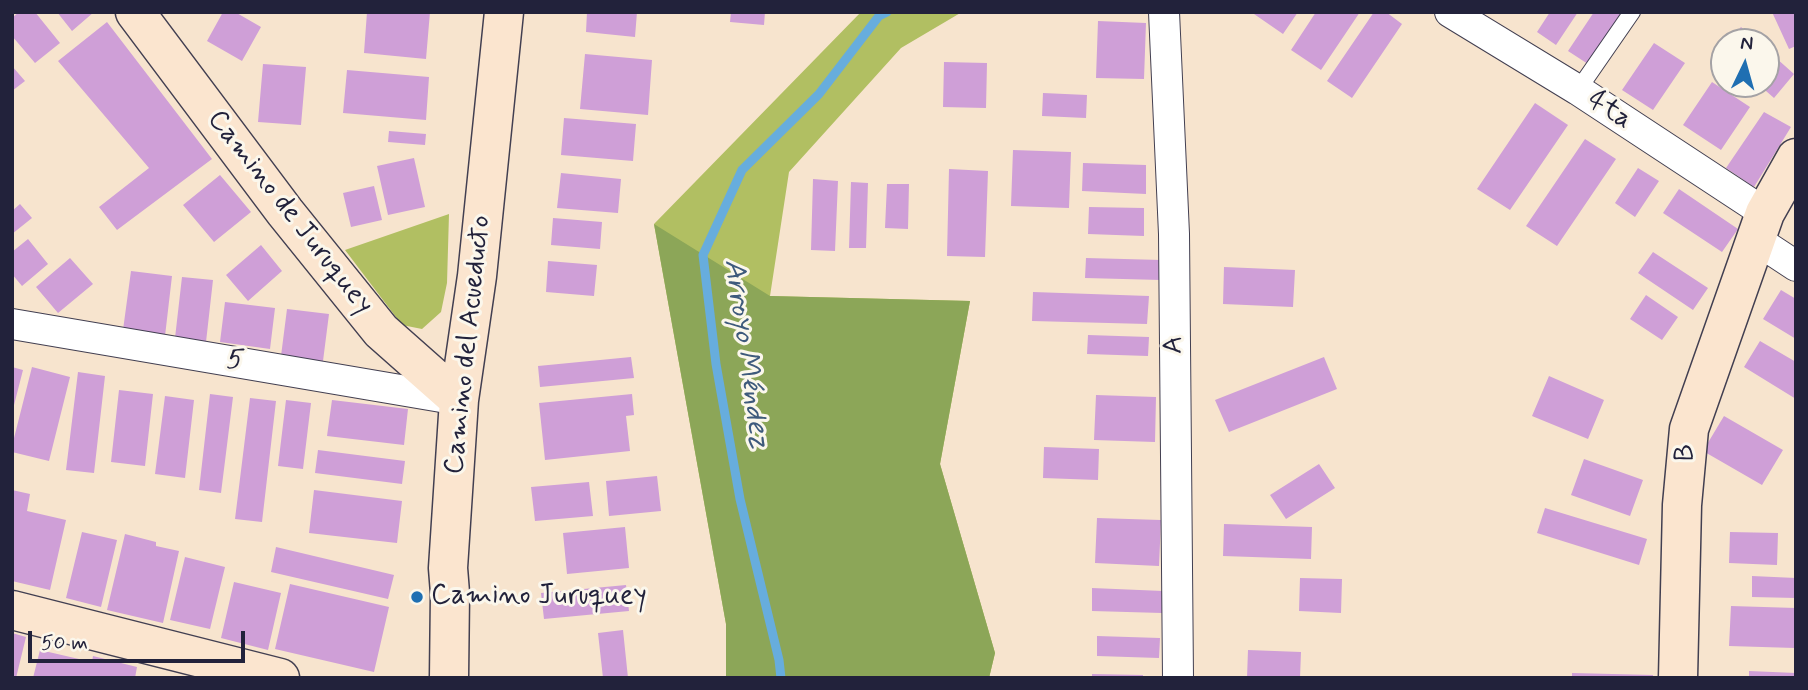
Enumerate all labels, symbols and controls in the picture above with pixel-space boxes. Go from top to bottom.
north arrow [1710,28,1780,98]
text: N [1739,31,1754,57]
street label: 4ta [1580,84,1638,138]
street label: Camino de Juruquey [199,104,379,322]
street label: Camino del Acueducto [439,214,499,476]
water label: Arroyo Méndez [714,257,776,451]
street label: A [1158,336,1192,354]
street label: 5 [224,344,246,380]
street label: B [1669,442,1705,464]
place label: Camino Juruquey [431,580,647,614]
marker: Camino Juruquey [409,589,425,605]
scale bar [32,616,248,660]
text: 50 m [41,629,88,657]

